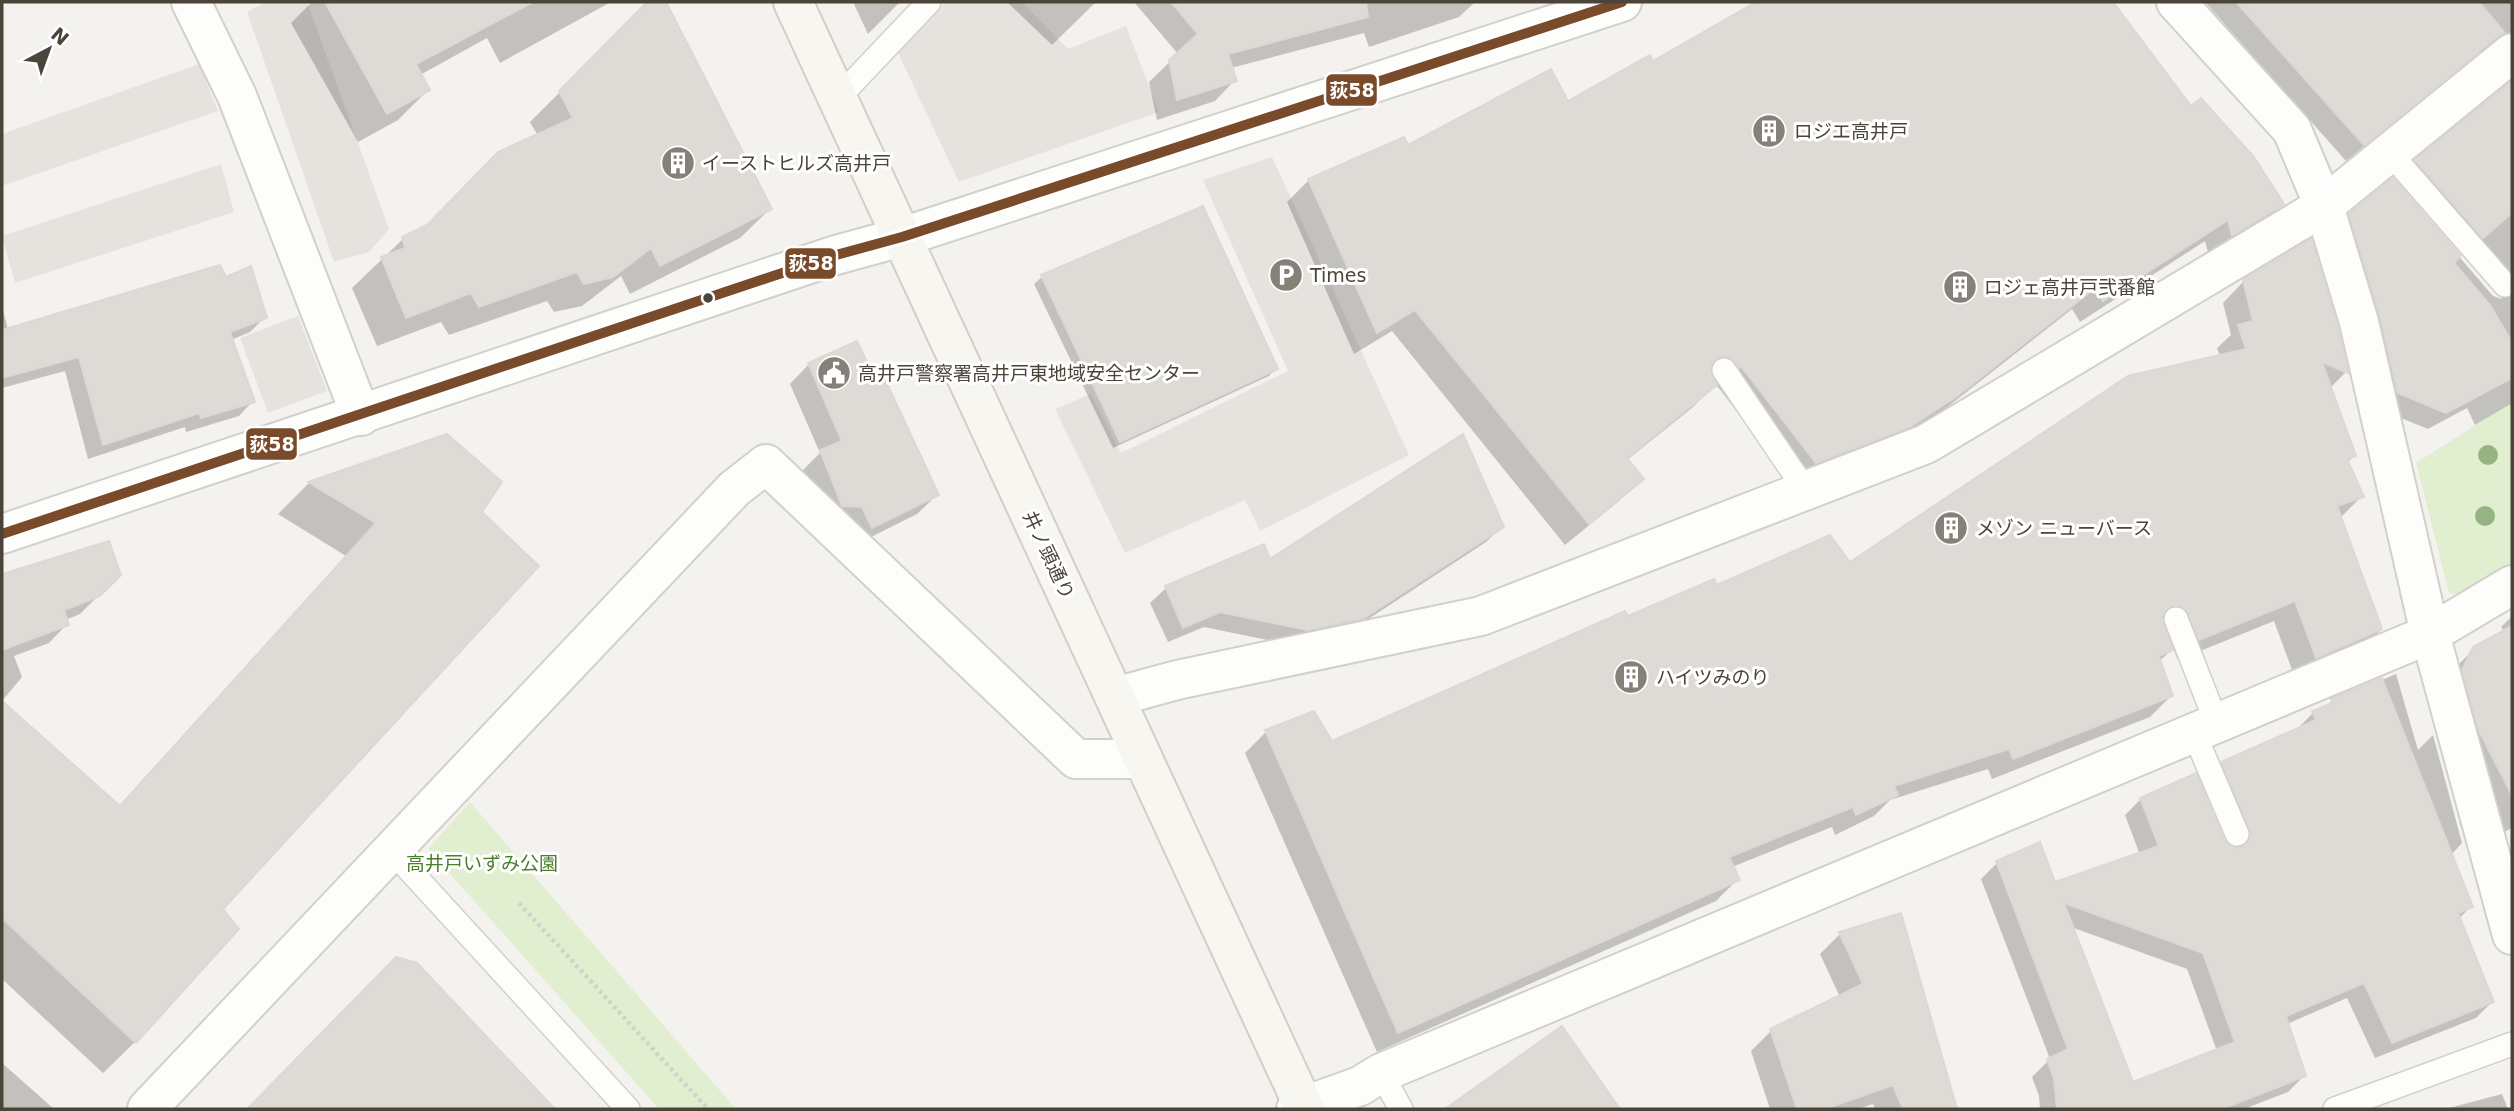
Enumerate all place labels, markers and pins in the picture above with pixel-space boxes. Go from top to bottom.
building icon: ロジエ高井戸 [1750,112,1788,150]
place label: ロジエ高井戸 [1794,120,1908,142]
building icon: イーストヒルズ高井戸 [659,144,697,182]
place label: イーストヒルズ高井戸 [702,152,891,174]
parking icon: Times [1267,256,1305,294]
place label: Times [1309,264,1366,286]
building icon: ロジェ高井戸弐番館 [1941,268,1979,306]
place label: ロジェ高井戸弐番館 [1984,276,2155,298]
unlabelled marker [701,291,715,305]
public building icon: 高井戸警察署高井戸東地域安全センター [815,354,853,392]
place label: 高井戸警察署高井戸東地域安全センター [858,362,1200,384]
building icon: メゾン ニューバース [1932,509,1970,547]
place label: メゾン ニューバース [1976,517,2152,539]
building icon: ハイツみのり [1612,658,1650,696]
place label: ハイツみのり [1656,666,1770,688]

